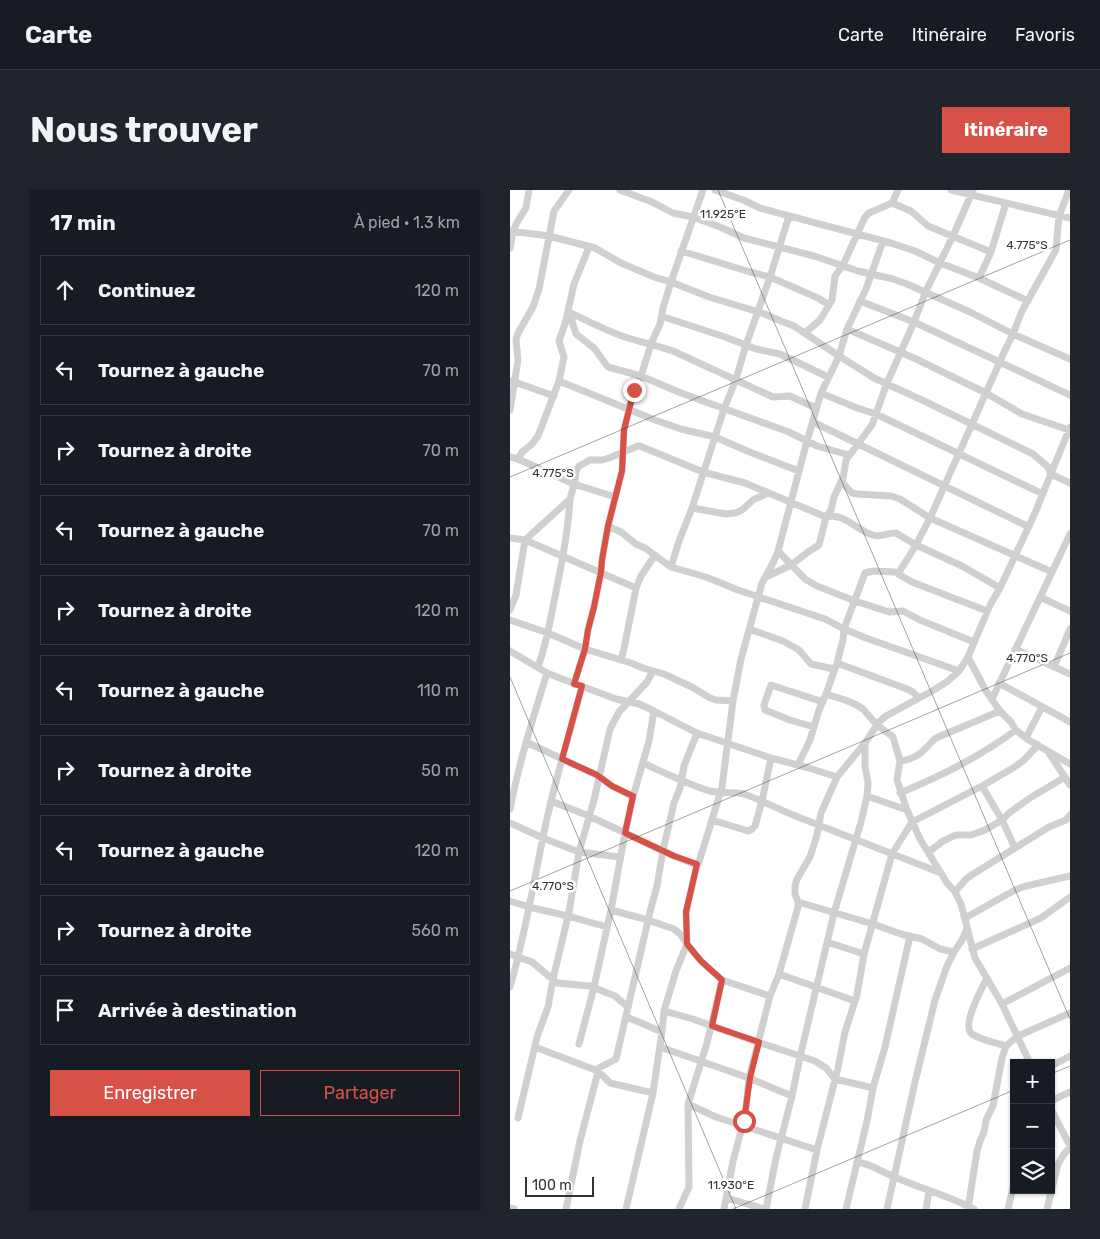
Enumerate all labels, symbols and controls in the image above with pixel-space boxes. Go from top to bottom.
text: Carte [25,21,92,49]
text: Carte [838,24,884,46]
text: Itinéraire [912,24,987,46]
text: Favoris [1015,24,1075,46]
button: Itinéraire [942,107,1070,153]
text: Nous trouver [30,109,258,151]
text: 11.925°E [700,207,746,221]
text: 17 min [50,210,116,235]
text: À pied · 1.3 km [354,213,460,232]
text: 4.775°S [1006,238,1048,252]
icon: ahead [51,276,79,304]
text: Continuez [98,279,196,302]
text: 120 m [414,281,459,300]
icon: left [51,356,79,384]
text: Tournez à gauche [98,359,264,382]
text: 70 m [422,361,459,380]
route end [623,379,646,402]
icon: right [51,436,79,464]
text: Tournez à droite [98,439,252,462]
text: 70 m [422,441,459,460]
text: 4.775°S [532,466,574,480]
icon: left [51,516,79,544]
text: Tournez à gauche [98,519,264,542]
text: 70 m [422,521,459,540]
icon: right [51,596,79,624]
text: Tournez à droite [98,599,252,622]
text: 120 m [414,601,459,620]
text: 4.770°S [1006,651,1048,665]
icon: left [51,676,79,704]
text: Tournez à gauche [98,679,264,702]
text: 110 m [417,681,459,700]
icon: right [51,756,79,784]
text: Tournez à droite [98,759,252,782]
text: 50 m [421,761,459,780]
icon: left [51,836,79,864]
text: Tournez à gauche [98,839,264,862]
text: 120 m [414,841,459,860]
text: 4.770°S [532,879,574,893]
icon: right [51,916,79,944]
text: Tournez à droite [98,919,252,942]
text: 560 m [412,921,459,940]
icon: arrive [51,996,79,1024]
text: Arrivée à destination [98,999,297,1022]
map controls [1010,1059,1055,1194]
button: + [1010,1059,1055,1104]
button: Enregistrer [50,1070,250,1116]
button: Partager [260,1070,460,1116]
button: − [1010,1104,1055,1149]
route start [733,1110,756,1133]
button: layers [1010,1149,1055,1194]
scale bar [525,1174,594,1197]
text: 100 m [532,1177,572,1194]
text: 11.930°E [708,1178,754,1192]

